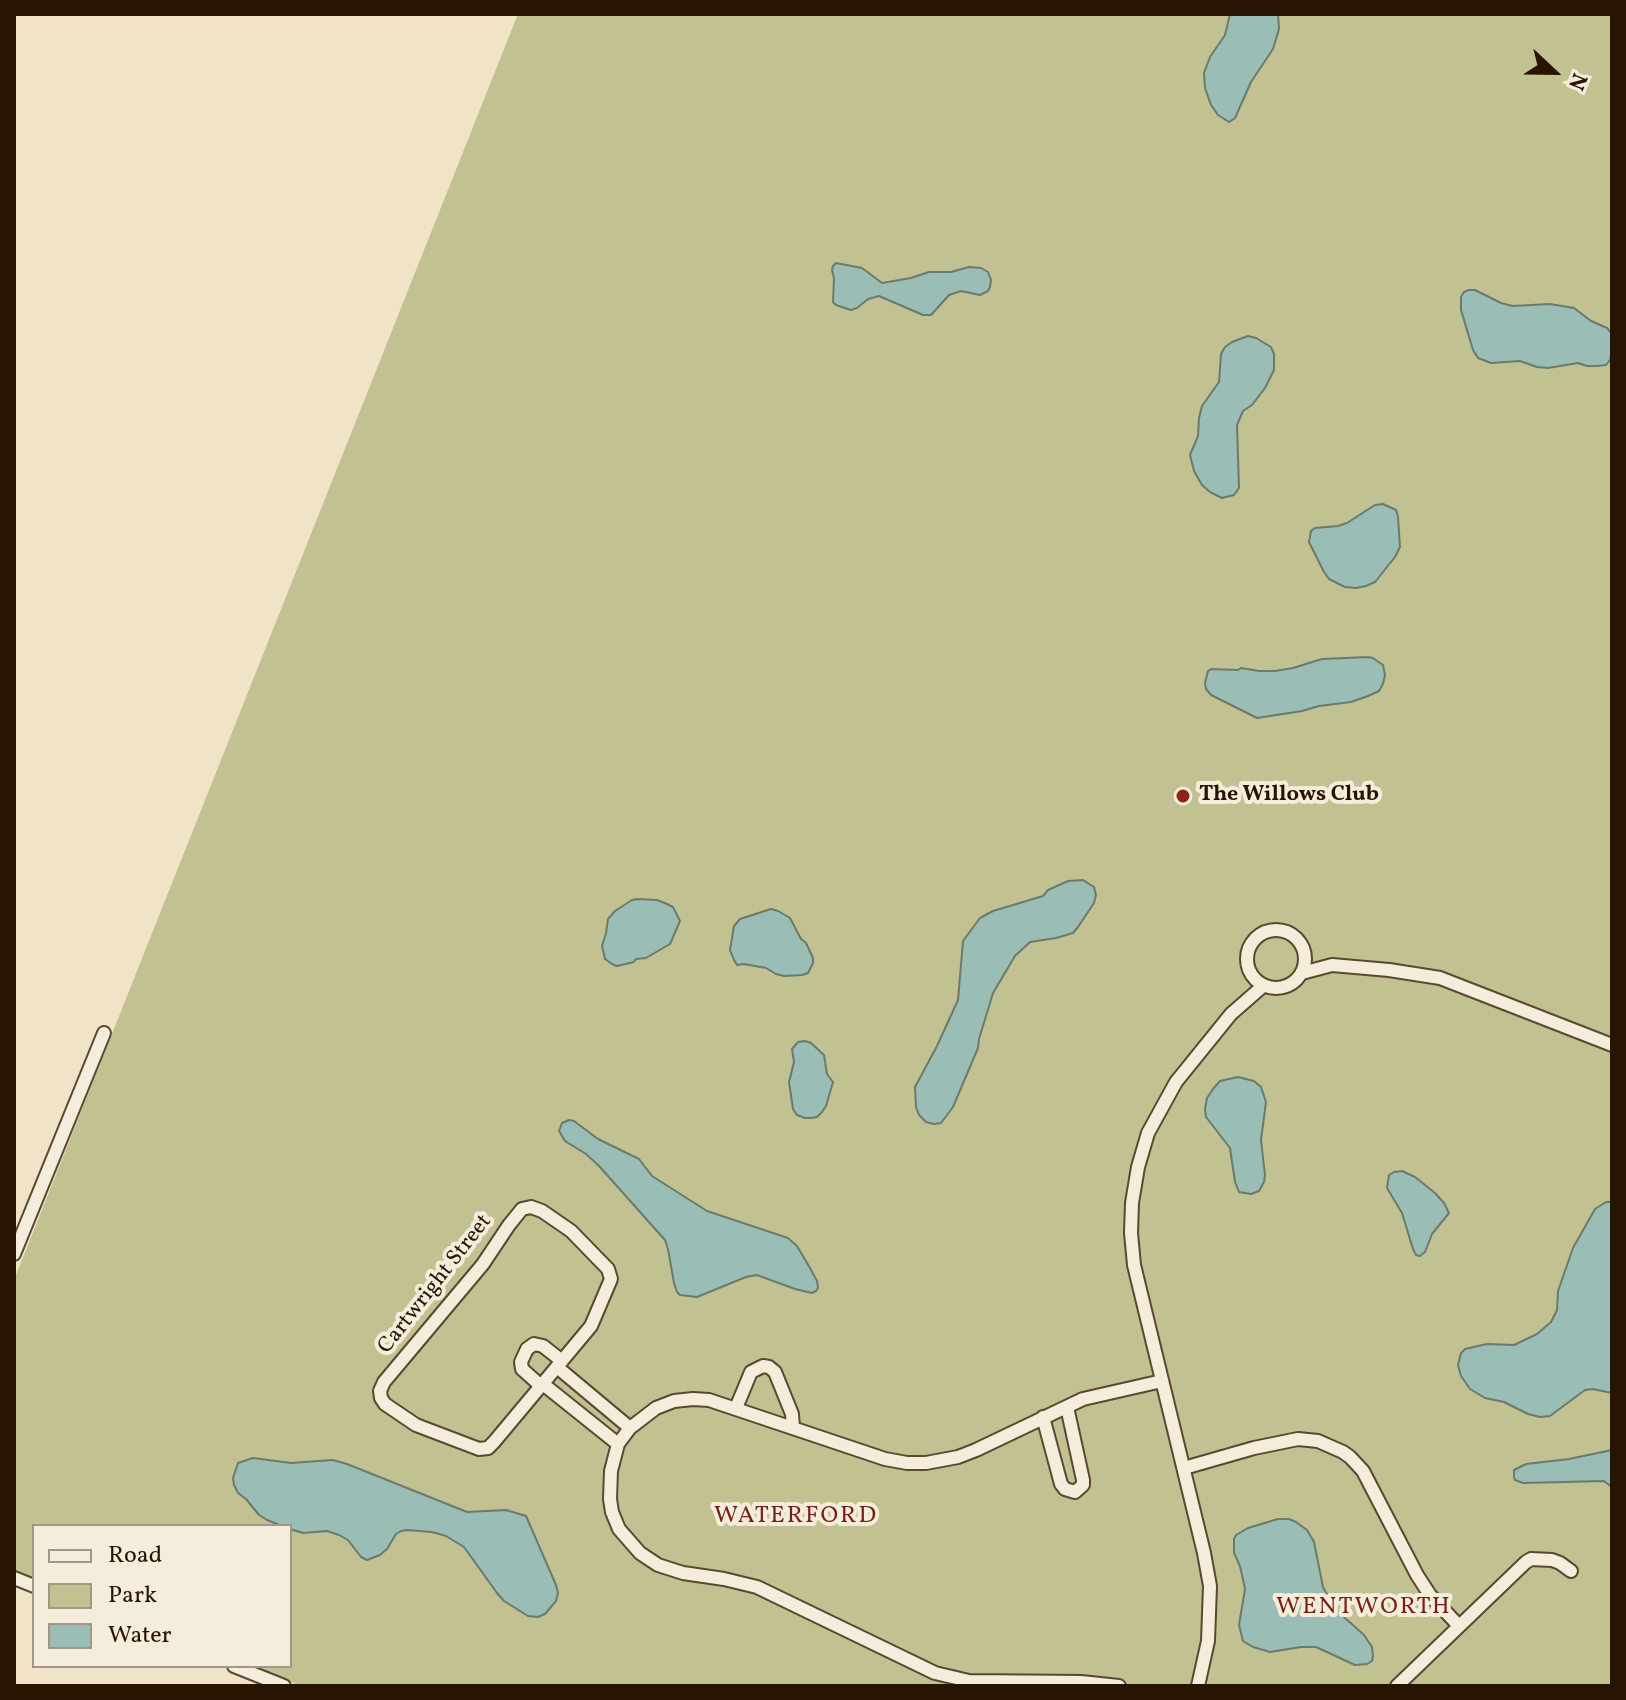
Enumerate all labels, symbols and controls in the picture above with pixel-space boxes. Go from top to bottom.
north arrow [1514,32,1594,112]
text: N [1559,68,1594,94]
place label: The Willows Club [1199,783,1379,809]
marker: The Willows Club [1174,787,1192,805]
street label: Cartwright Street [373,1210,499,1360]
district label: WATERFORD [714,1504,878,1532]
legend [32,1524,292,1668]
text: Road [108,1539,162,1573]
text: Park [108,1579,157,1613]
district label: WENTWORTH [1276,1595,1452,1623]
text: Water [108,1619,172,1653]

